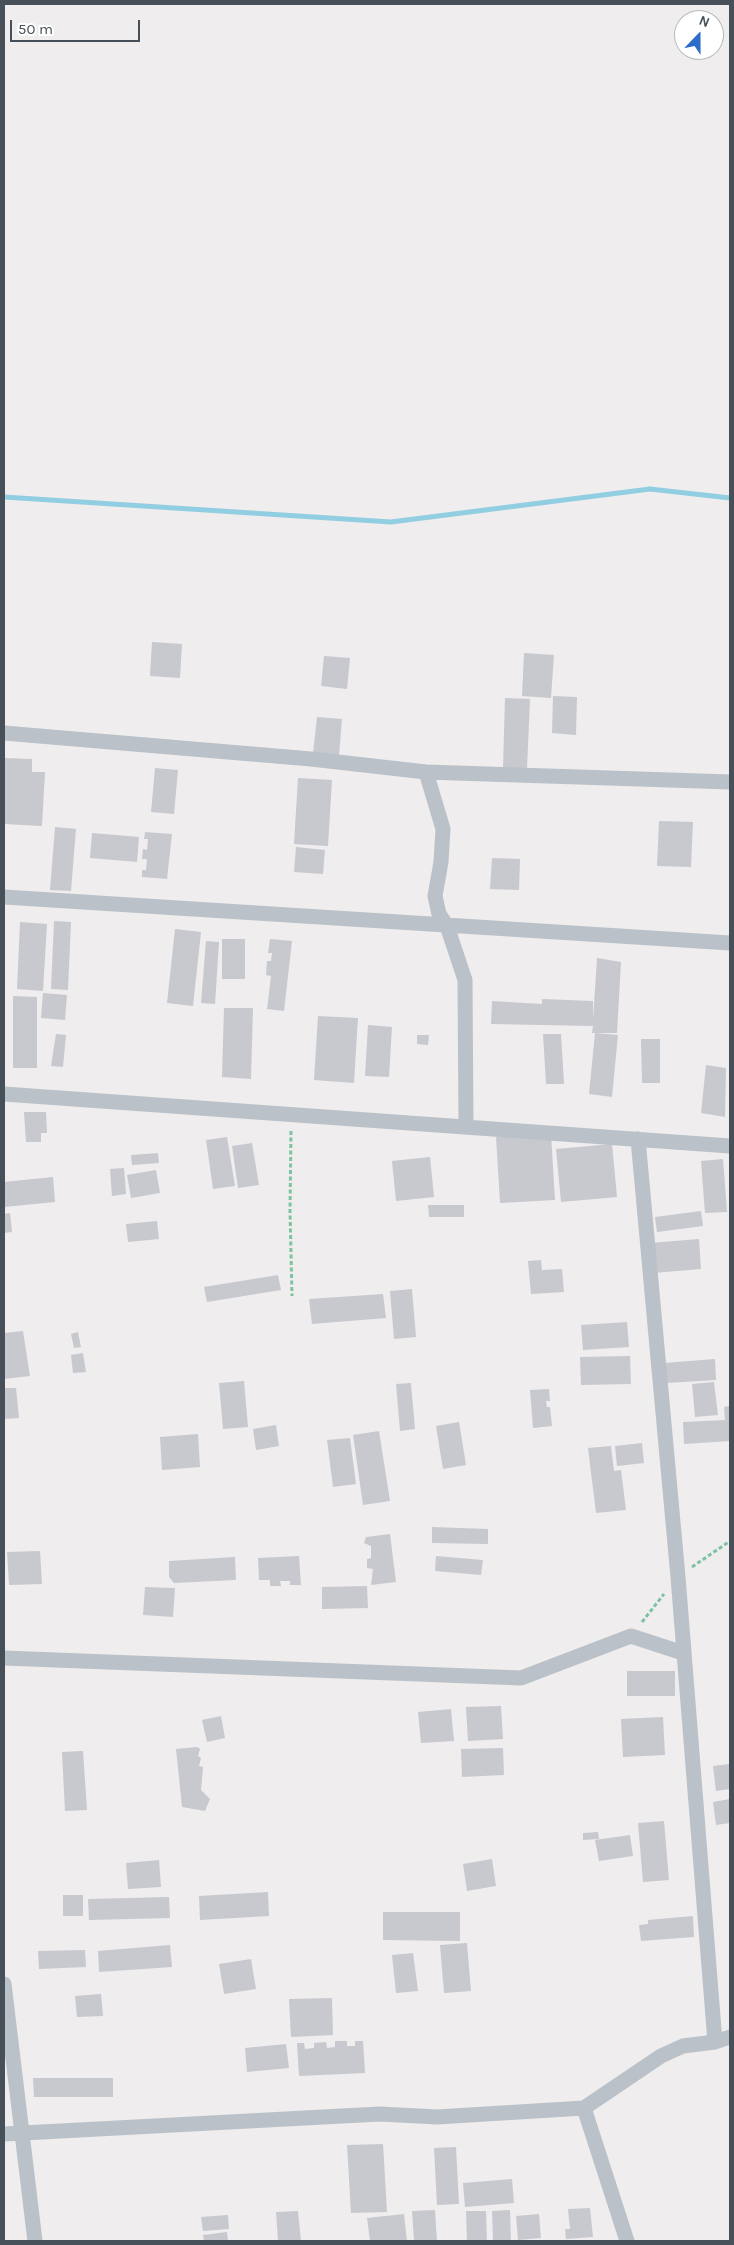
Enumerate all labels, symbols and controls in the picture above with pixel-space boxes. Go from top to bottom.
scale bar [12,10,142,42]
north arrow [674,10,724,60]
text: N [697,12,712,31]
text: 50 m [18,20,53,38]

